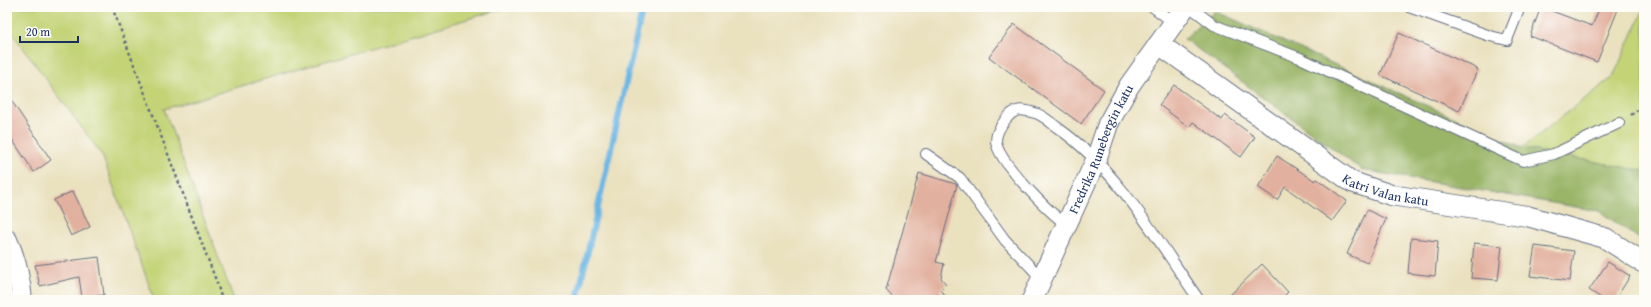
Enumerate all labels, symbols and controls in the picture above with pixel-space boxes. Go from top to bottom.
scale bar [20,18,78,44]
text: 20 m [26,23,50,40]
street label: Fredrika Runebergin katu [1064,81,1138,217]
street label: Katri Valan katu [1338,169,1430,211]

